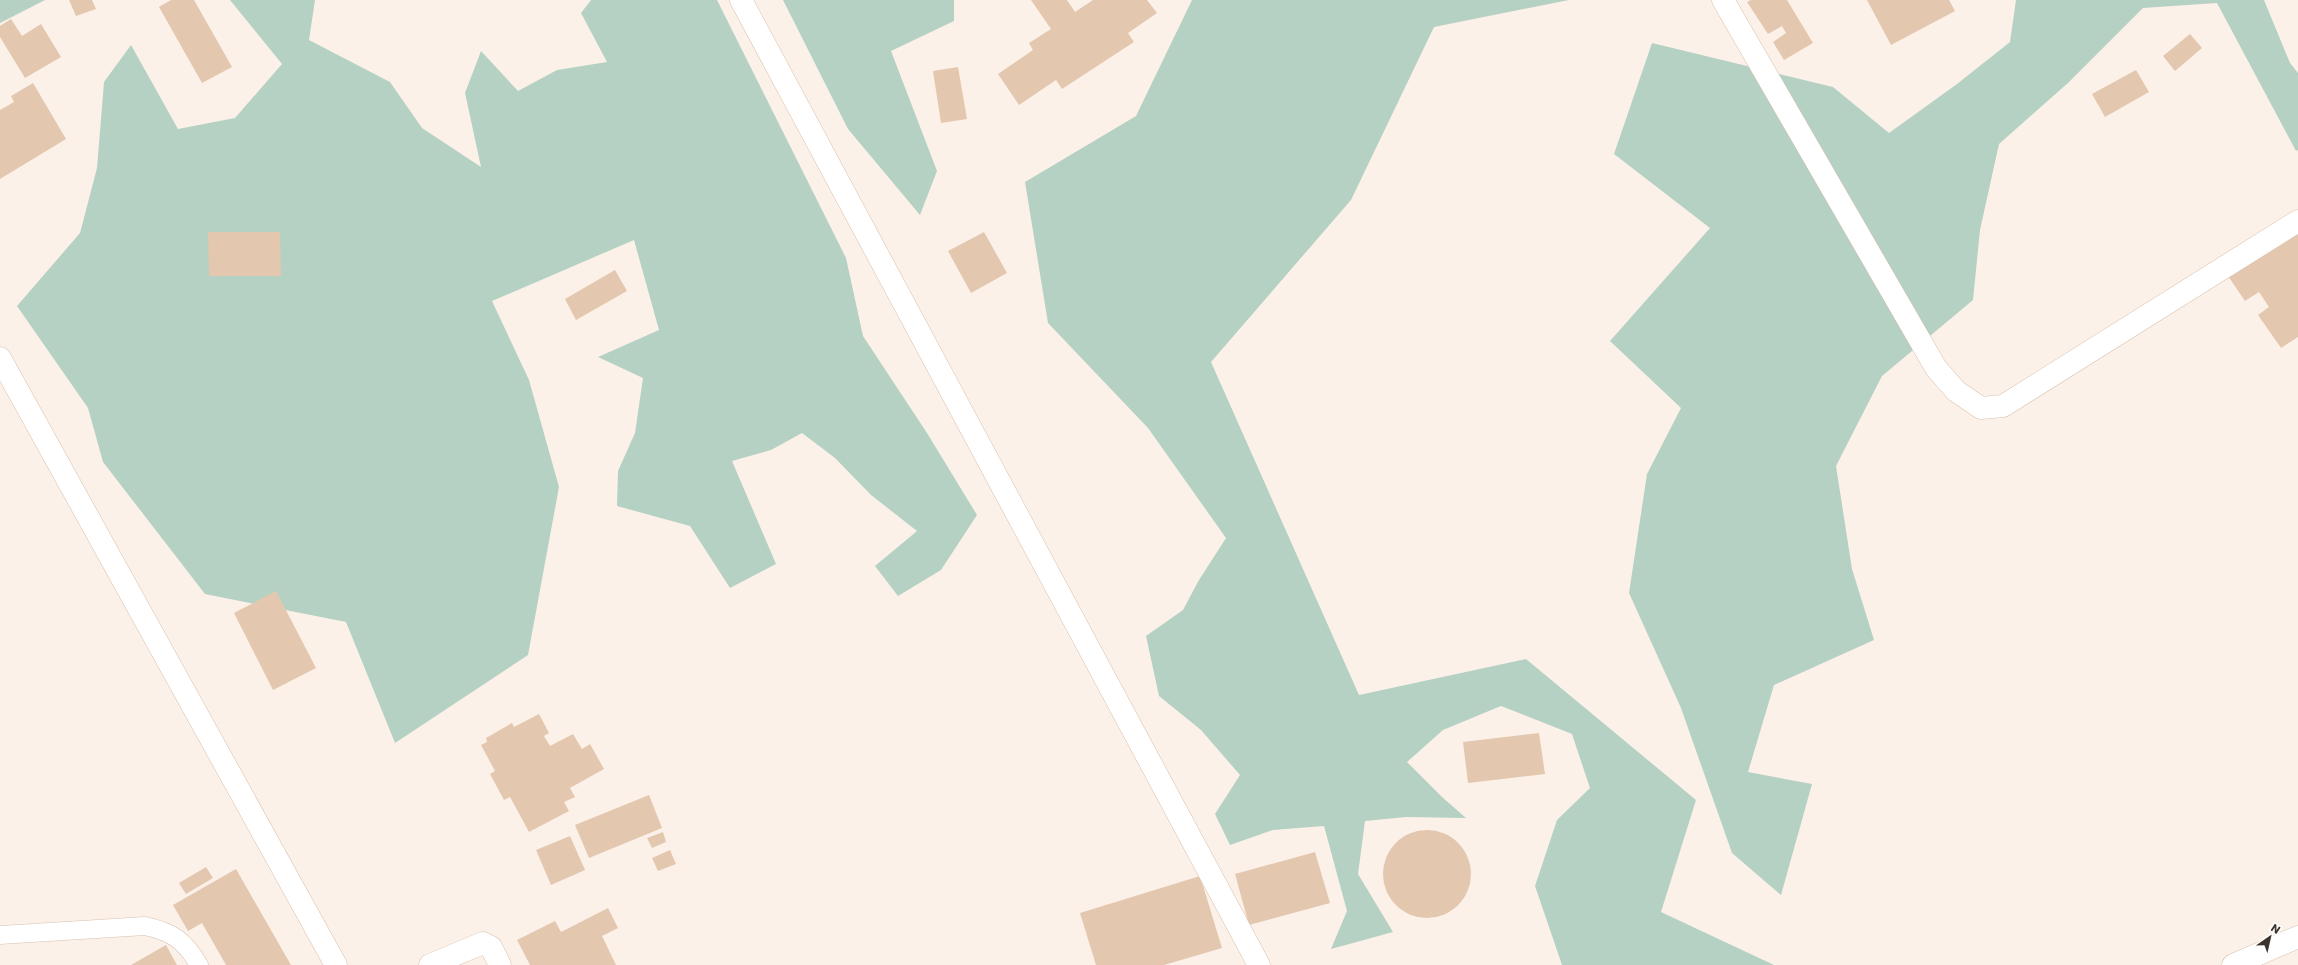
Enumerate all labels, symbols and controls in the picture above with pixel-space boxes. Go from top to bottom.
north arrow [2250,917,2290,957]
text: N [2268,920,2283,938]

